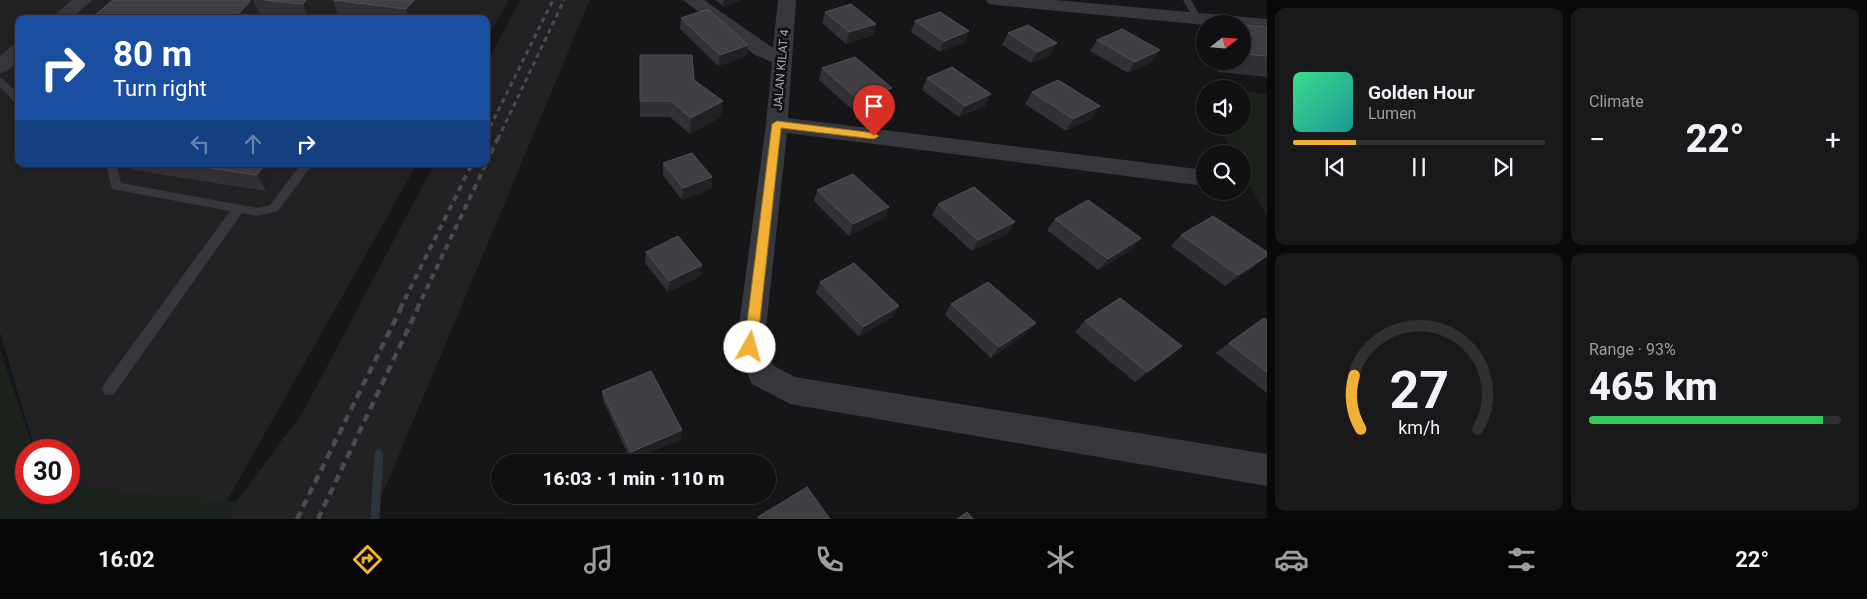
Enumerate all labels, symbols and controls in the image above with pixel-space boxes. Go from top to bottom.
north arrow [1196,15,1251,70]
map controls [1196,15,1251,200]
street label: JALAN KILAT 4 [770,29,792,111]
text: 80 m [113,34,192,75]
icon: right [30,35,95,100]
text: Turn right [113,76,207,101]
button: sound [1196,80,1251,135]
text: Golden Hour [1368,81,1475,104]
pin [853,85,895,136]
icon: arrive [860,92,888,120]
text: Climate [1589,92,1644,111]
text: Lumen [1368,104,1416,123]
text: 22° [1686,117,1744,161]
text: − [1589,123,1605,156]
text: + [1825,123,1841,156]
icon: left [186,130,214,158]
icon: ahead [239,130,267,158]
icon: right [292,130,320,158]
button: search [1196,145,1251,200]
icon: previous [1321,153,1349,181]
icon: pause [1405,153,1433,181]
icon: next [1489,153,1517,181]
position arrow [723,320,775,372]
text: Range · 93% [1589,340,1676,359]
text: 27 [1389,360,1449,421]
text: 465 km [1589,365,1718,409]
text: km/h [1398,417,1440,438]
speed limit sign: 30 [15,439,80,504]
text: 16:03 · 1 min · 110 m [542,467,725,490]
icon: directions [350,542,385,577]
icon: music [581,542,616,577]
icon: phone [812,542,847,577]
icon: climate [1043,542,1078,577]
icon: car [1274,542,1309,577]
icon: filters [1504,542,1539,577]
text: 16:02 [98,547,155,572]
text: 22° [1735,547,1769,572]

